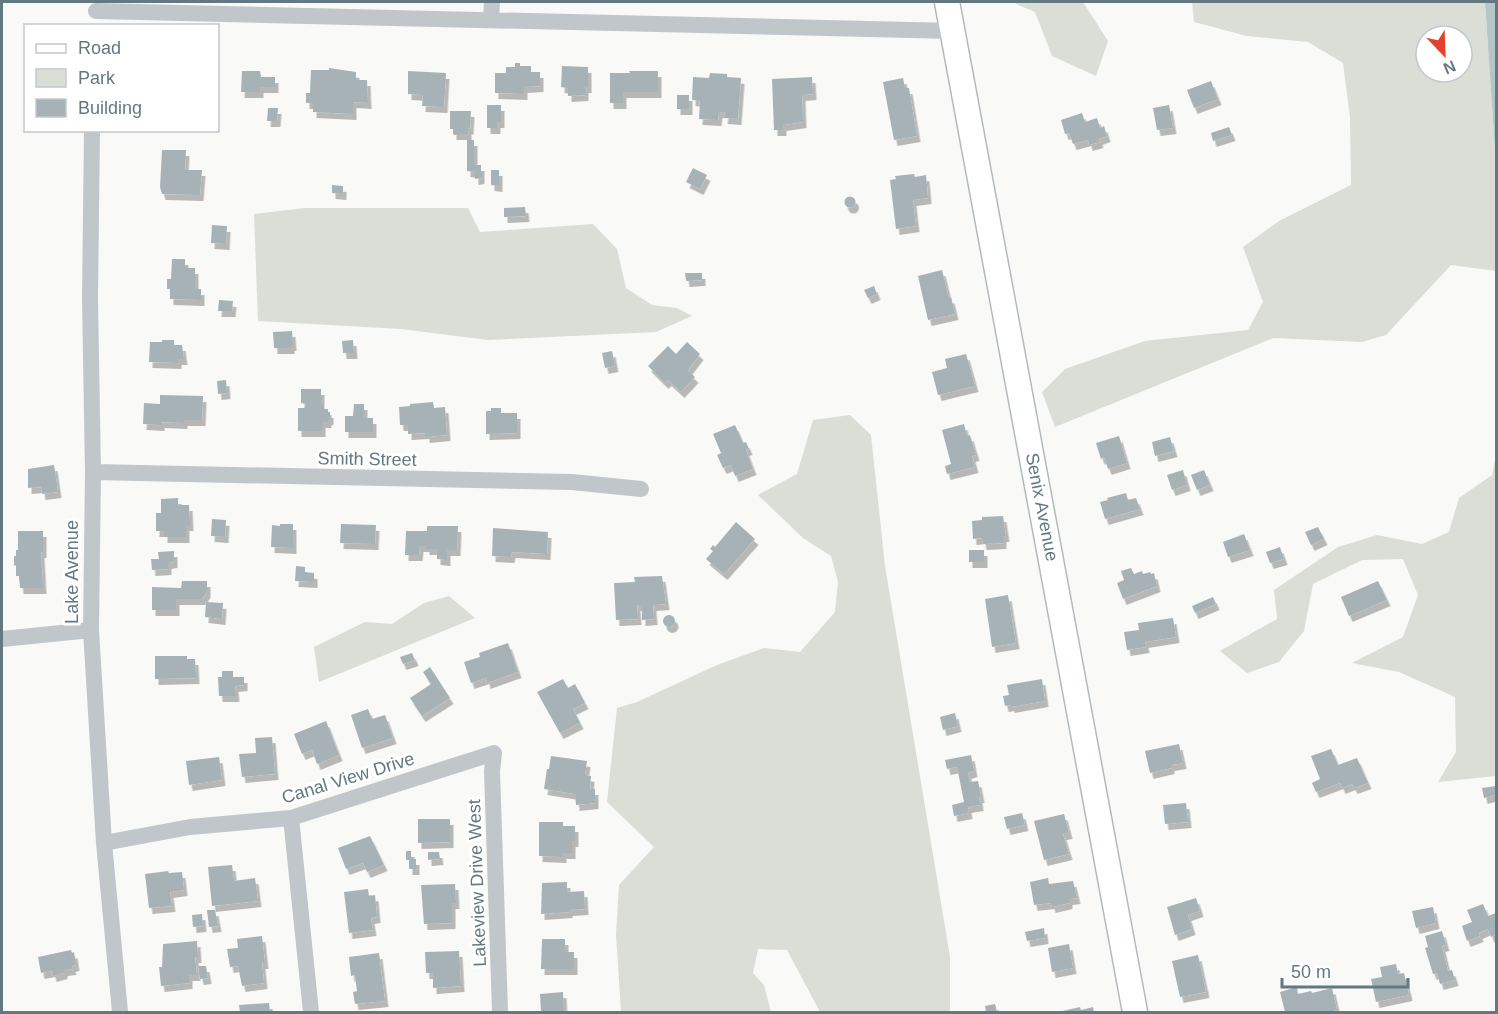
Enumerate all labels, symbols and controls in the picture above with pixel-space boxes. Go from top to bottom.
legend [24,24,219,132]
north arrow [1414,24,1474,84]
text: Road [78,38,121,58]
text: N [1441,57,1458,77]
text: Park [78,68,116,88]
text: Building [78,98,142,118]
street label: Smith Street [317,448,417,470]
street label: Senix Avenue [1022,451,1062,563]
street label: Lake Avenue [62,520,82,624]
street label: Canal View Drive [279,748,417,808]
street label: Lakeview Drive West [464,799,490,967]
scale bar [1282,951,1408,989]
text: 50 m [1291,962,1331,982]

